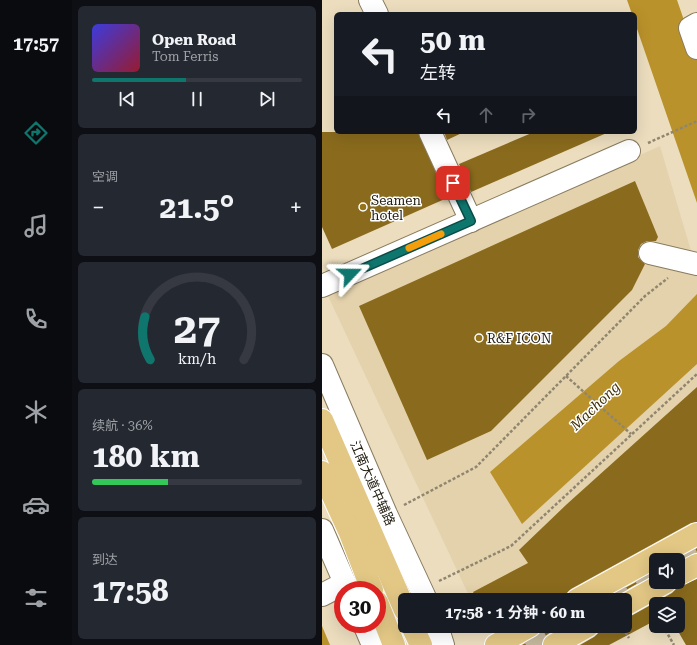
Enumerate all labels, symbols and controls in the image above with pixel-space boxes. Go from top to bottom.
text: 50 m [420,24,485,57]
icon: left [354,28,406,80]
text: Open Road [152,31,236,49]
text: 17:57 [13,33,59,54]
text: Tom Ferris [152,49,218,64]
text: 左转 [420,62,456,83]
icon: previous [116,88,138,110]
icon: pause [186,88,208,110]
icon: next [256,88,278,110]
icon: left [433,104,455,126]
icon: ahead [475,104,497,126]
icon: right [517,104,539,126]
icon: directions [22,119,50,147]
pin [436,166,470,200]
text: 空调 [92,169,118,184]
icon: arrive [442,172,464,194]
text: 21.5° [160,190,234,225]
place label: Seamen hotel [371,193,421,223]
text: − [92,195,104,220]
text: + [290,195,302,220]
marker: Seamen hotel [358,202,368,212]
icon: music [22,212,50,240]
position arrow [329,253,371,295]
text: 27 [174,304,220,353]
icon: phone [22,305,50,333]
place label: R&F ICON [487,331,551,346]
marker: R&F ICON [474,333,484,343]
text: km/h [178,351,216,367]
water label: Machong [566,379,623,434]
icon: climate [22,398,50,426]
text: 续航 · 36% [92,418,153,433]
text: 180 km [92,439,200,474]
street label: 江南大道中辅路 [347,439,398,528]
icon: car [22,491,50,519]
text: 到达 [92,552,118,567]
map controls [649,553,685,633]
button: sound [649,553,685,589]
text: 17:58 [92,573,169,608]
speed limit sign: 30 [334,581,386,633]
icon: filters [22,584,50,612]
button: layers [649,597,685,633]
text: 17:58 · 1 分钟 · 60 m [445,604,585,622]

